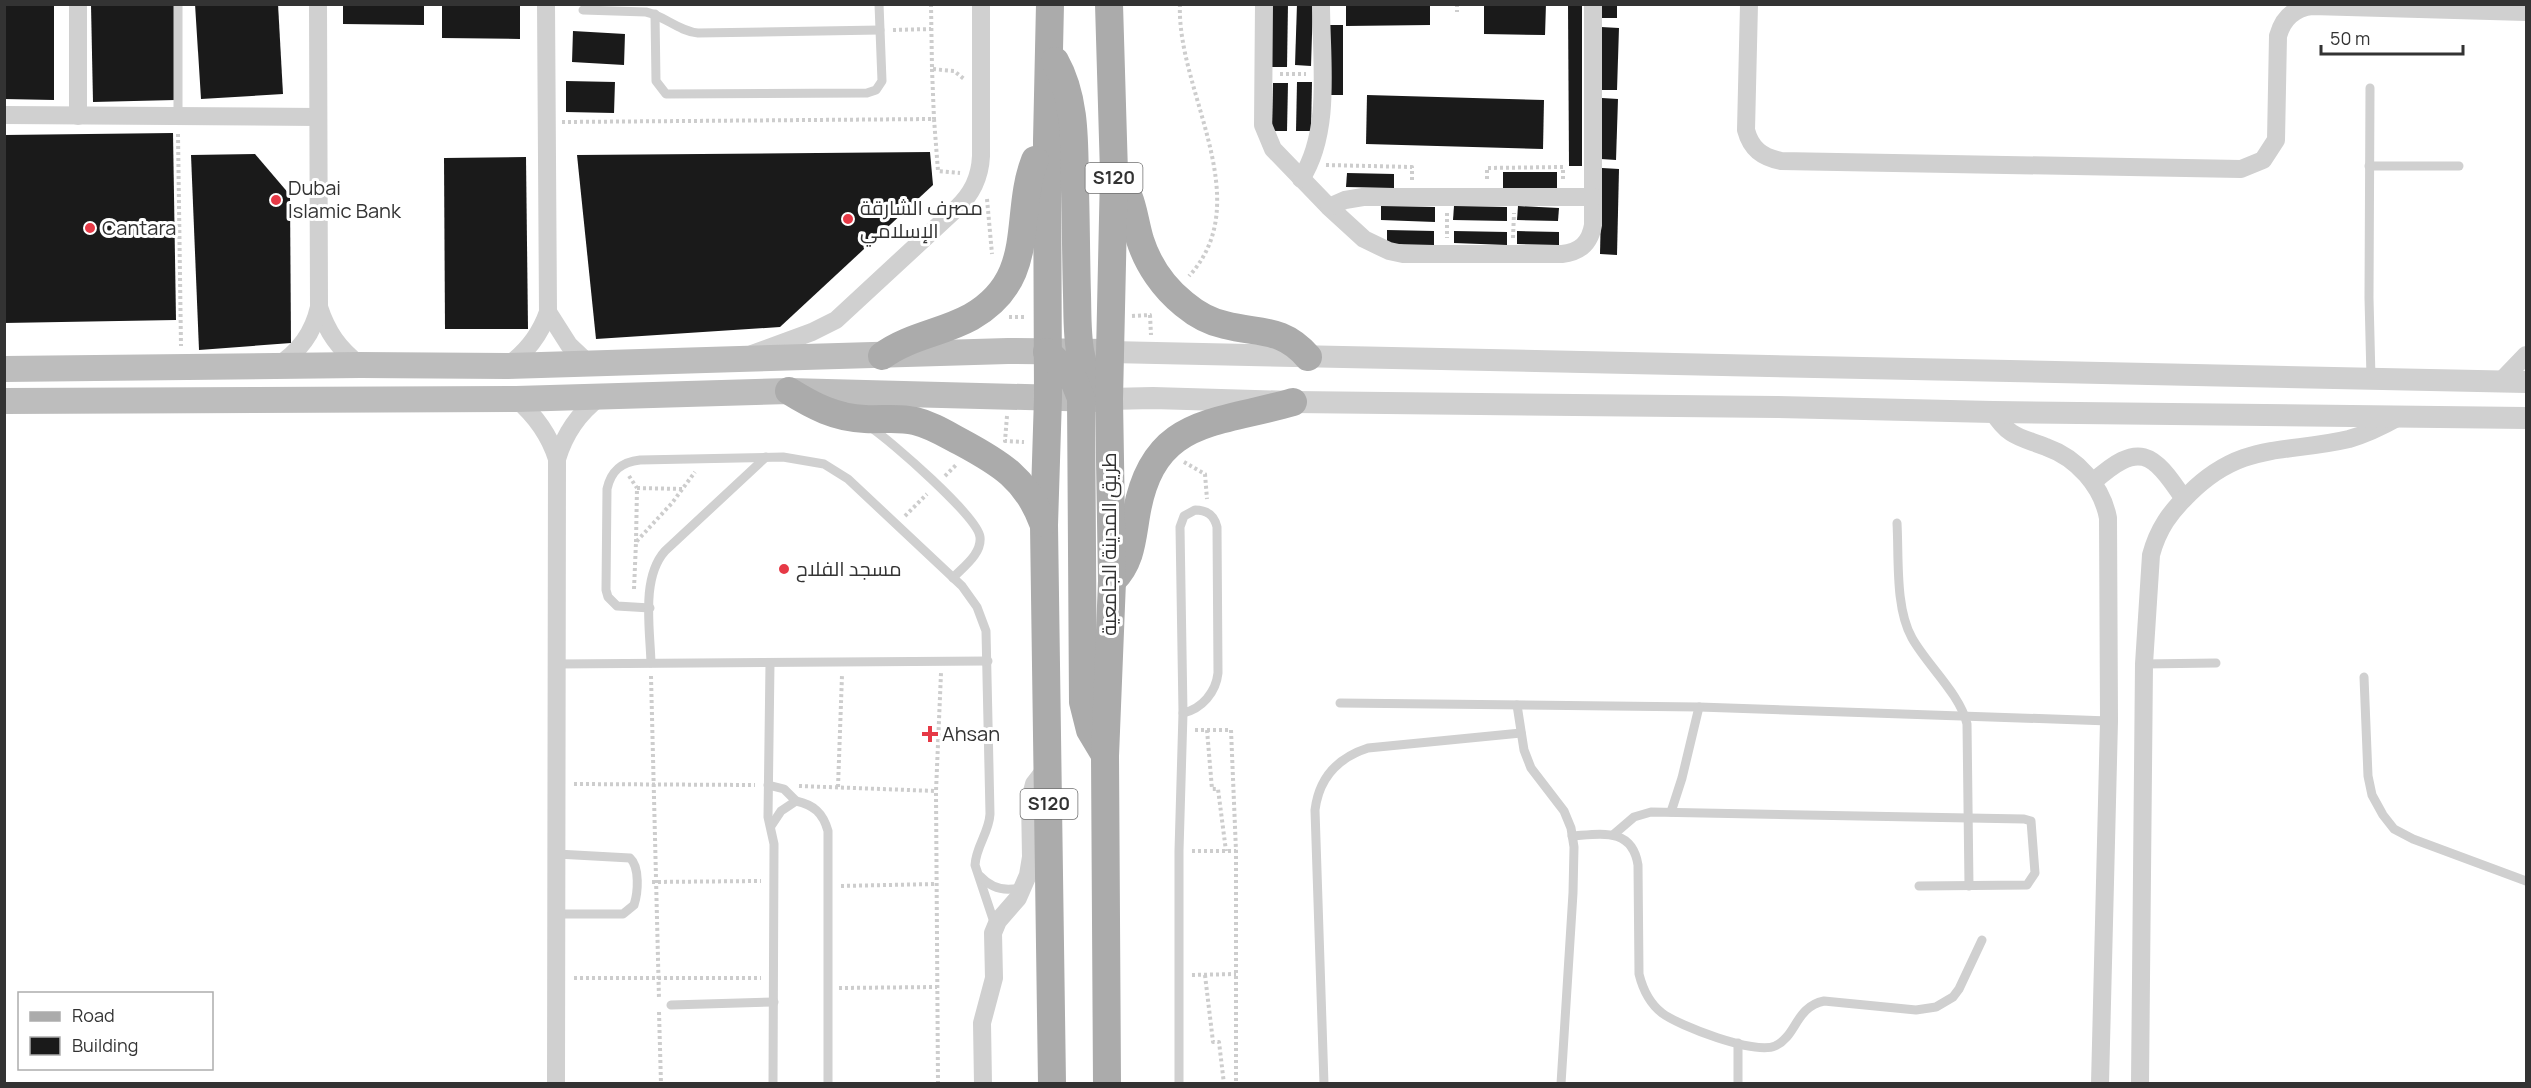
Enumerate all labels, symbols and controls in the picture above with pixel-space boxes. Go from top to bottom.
scale bar [2321,18,2464,56]
text: 50 m [2330,26,2370,50]
road number: S120 [1086,163,1142,193]
place label: Dubai Islamic Bank [288,174,402,224]
marker: Dubai Islamic Bank [269,193,283,207]
place label: مصرف الشارقة الإسلامي [860,194,983,247]
marker: مصرف الشارقة الإسلامي [841,212,855,226]
place label: Cantara [102,214,176,241]
marker: Cantara [83,221,97,235]
street label: طريق المدينة الجامعية [1095,452,1122,636]
place label: مسجد الفلاح [796,555,901,583]
marker: مسجد الفلاح [777,562,791,576]
place label: Ahsan [942,720,1000,747]
marker: Ahsan [923,727,937,741]
road number: S120 [1020,789,1078,819]
legend [18,992,213,1070]
text: Road [72,1003,115,1027]
text: Building [72,1033,138,1057]

